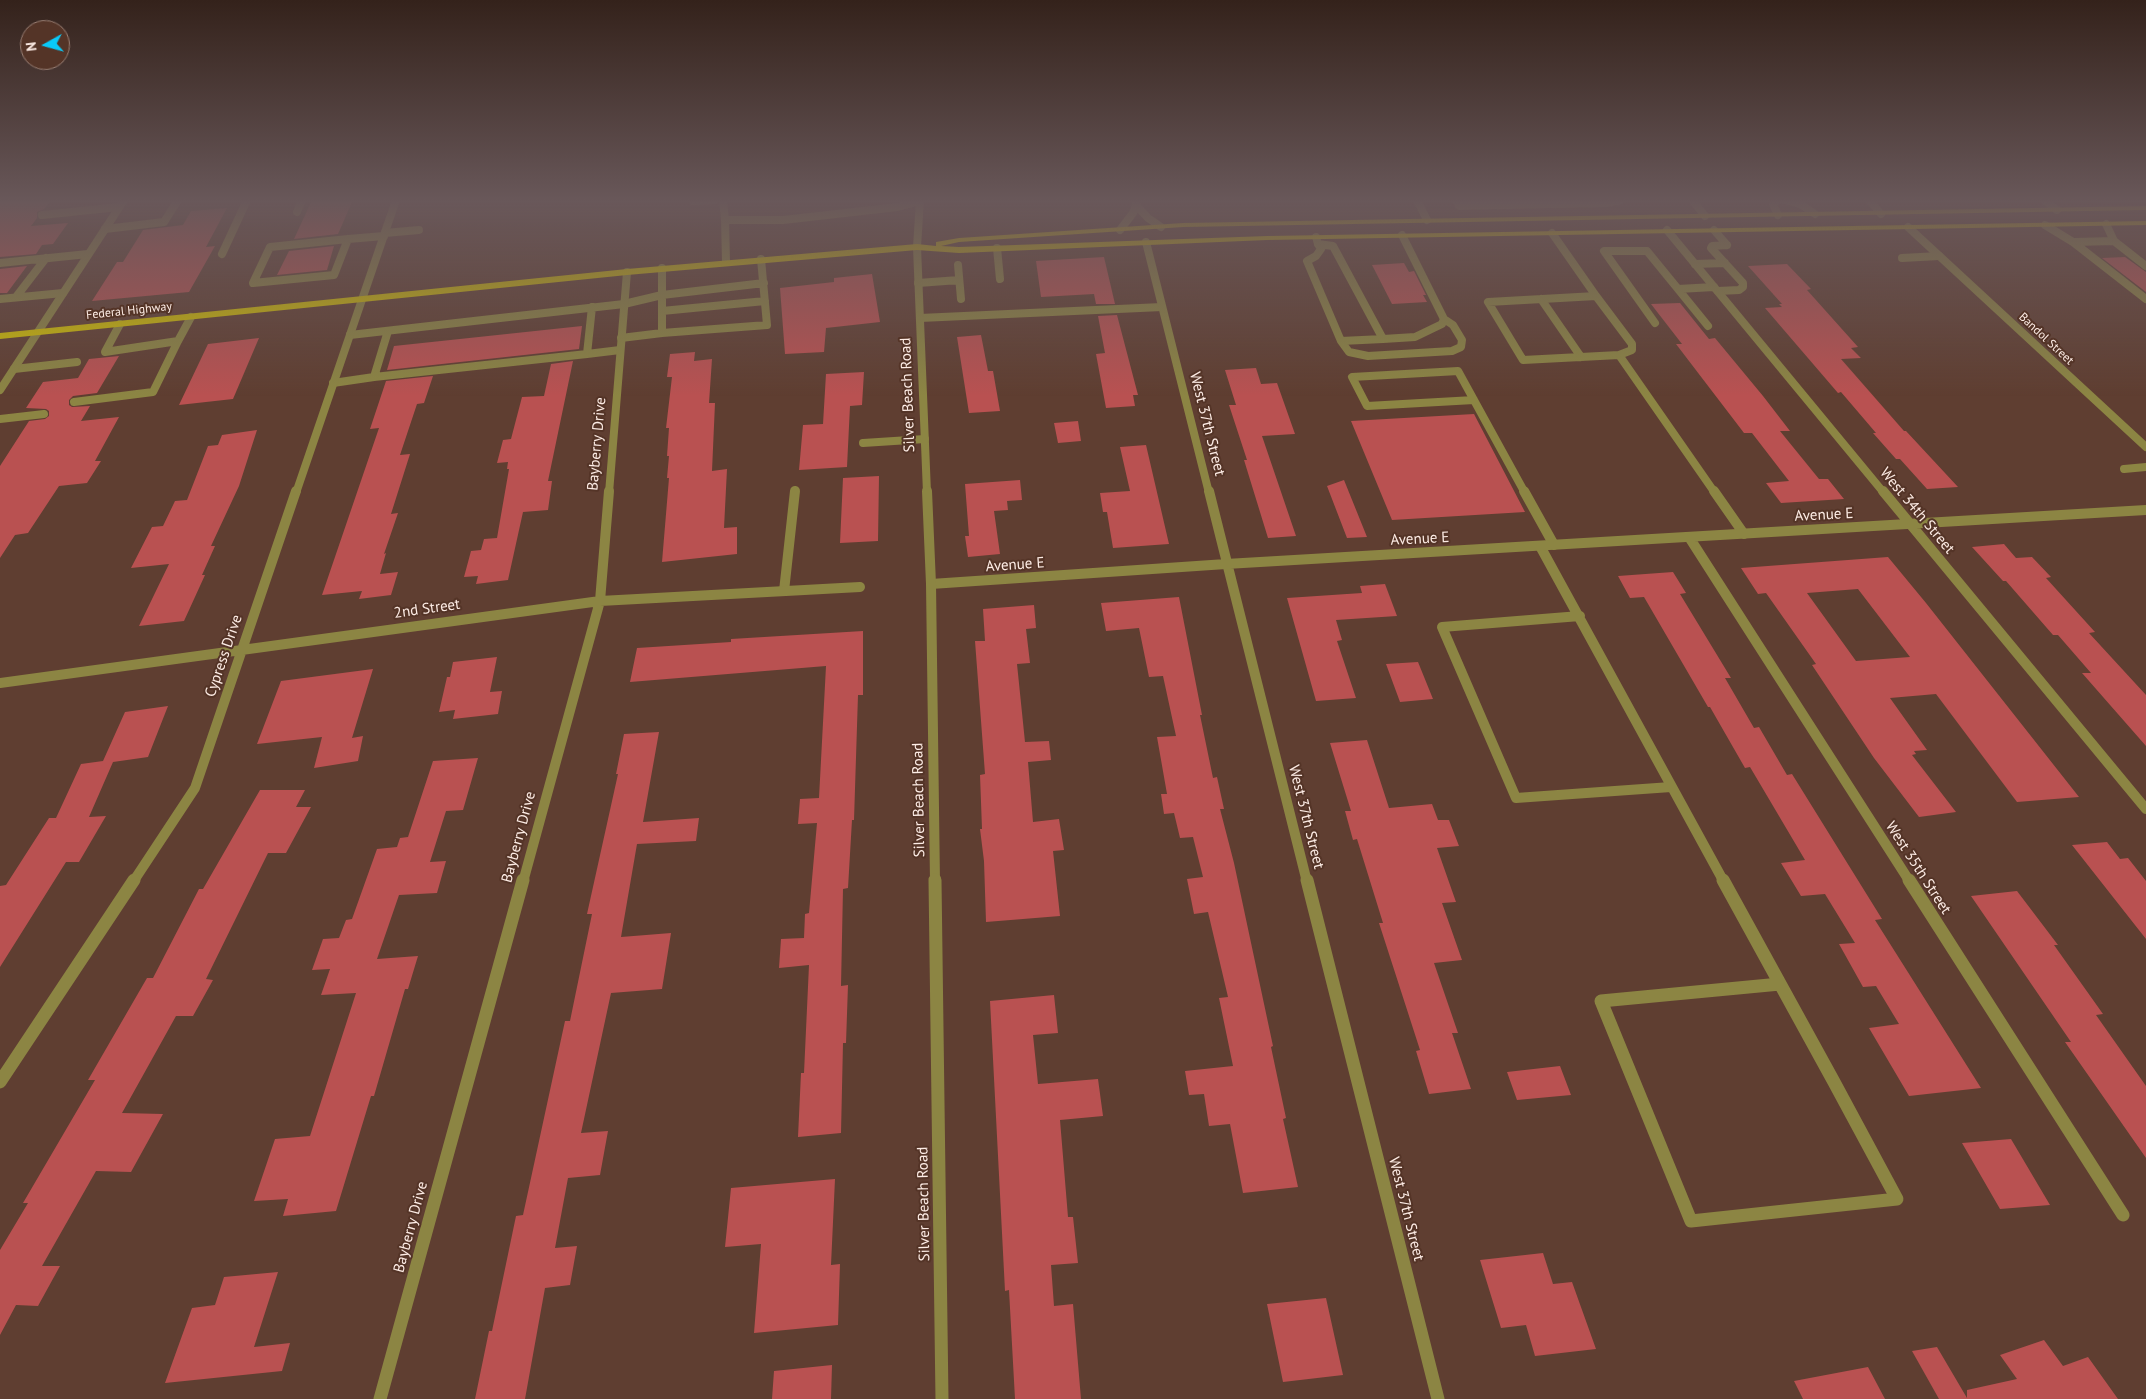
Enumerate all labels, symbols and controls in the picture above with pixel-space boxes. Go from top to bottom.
north arrow [20,20,70,70]
text: N [22,41,41,52]
street label: Federal Highway [85,299,173,323]
street label: Bandol Street [2016,310,2076,368]
street label: Silver Beach Road [897,337,919,453]
street label: West 37th Street [1185,370,1229,478]
street label: Bayberry Drive [584,397,610,491]
street label: West 34th Street [1876,464,1958,558]
street label: Avenue E [1794,504,1854,526]
street label: Avenue E [1390,528,1450,550]
street label: Avenue E [985,554,1045,576]
street label: 2nd Street [393,595,461,623]
street label: Cypress Drive [201,612,247,700]
street label: Silver Beach Road [909,742,929,858]
street label: West 37th Street [1284,763,1328,871]
street label: Bayberry Drive [498,789,540,885]
street label: West 35th Street [1881,818,1955,918]
street label: Silver Beach Road [914,1146,934,1262]
street label: West 37th Street [1384,1155,1428,1263]
street label: Bayberry Drive [390,1179,432,1275]

